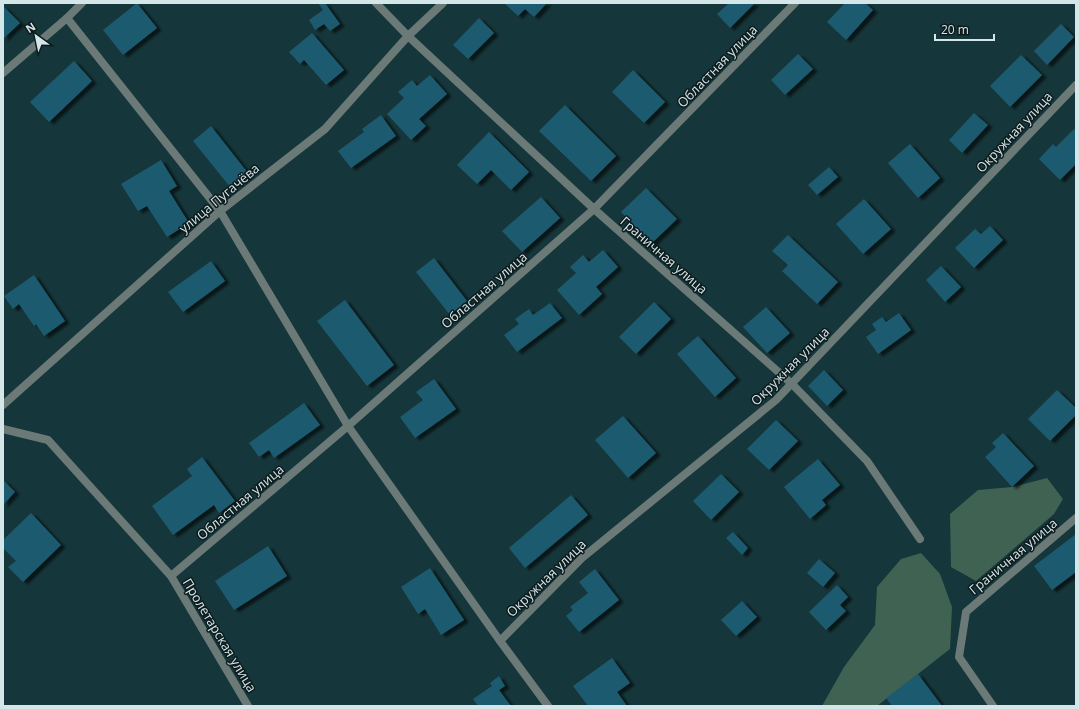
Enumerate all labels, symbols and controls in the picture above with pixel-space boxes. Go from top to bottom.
north arrow [16,16,56,56]
scale bar [935,16,994,42]
text: N [22,18,38,36]
street label: Областная улица [673,21,761,111]
text: 20 m [941,21,969,38]
street label: Окружная улица [972,88,1056,176]
street label: улица Пугачёва [175,159,263,237]
street label: Граничная улица [617,212,711,298]
street label: Областная улица [437,248,531,332]
street label: Окружная улица [747,323,833,409]
street label: Областная улица [193,460,287,544]
street label: Граничная улица [965,514,1061,598]
street label: Окружная улица [502,535,590,621]
street label: Пролетарская улица [179,575,261,695]

